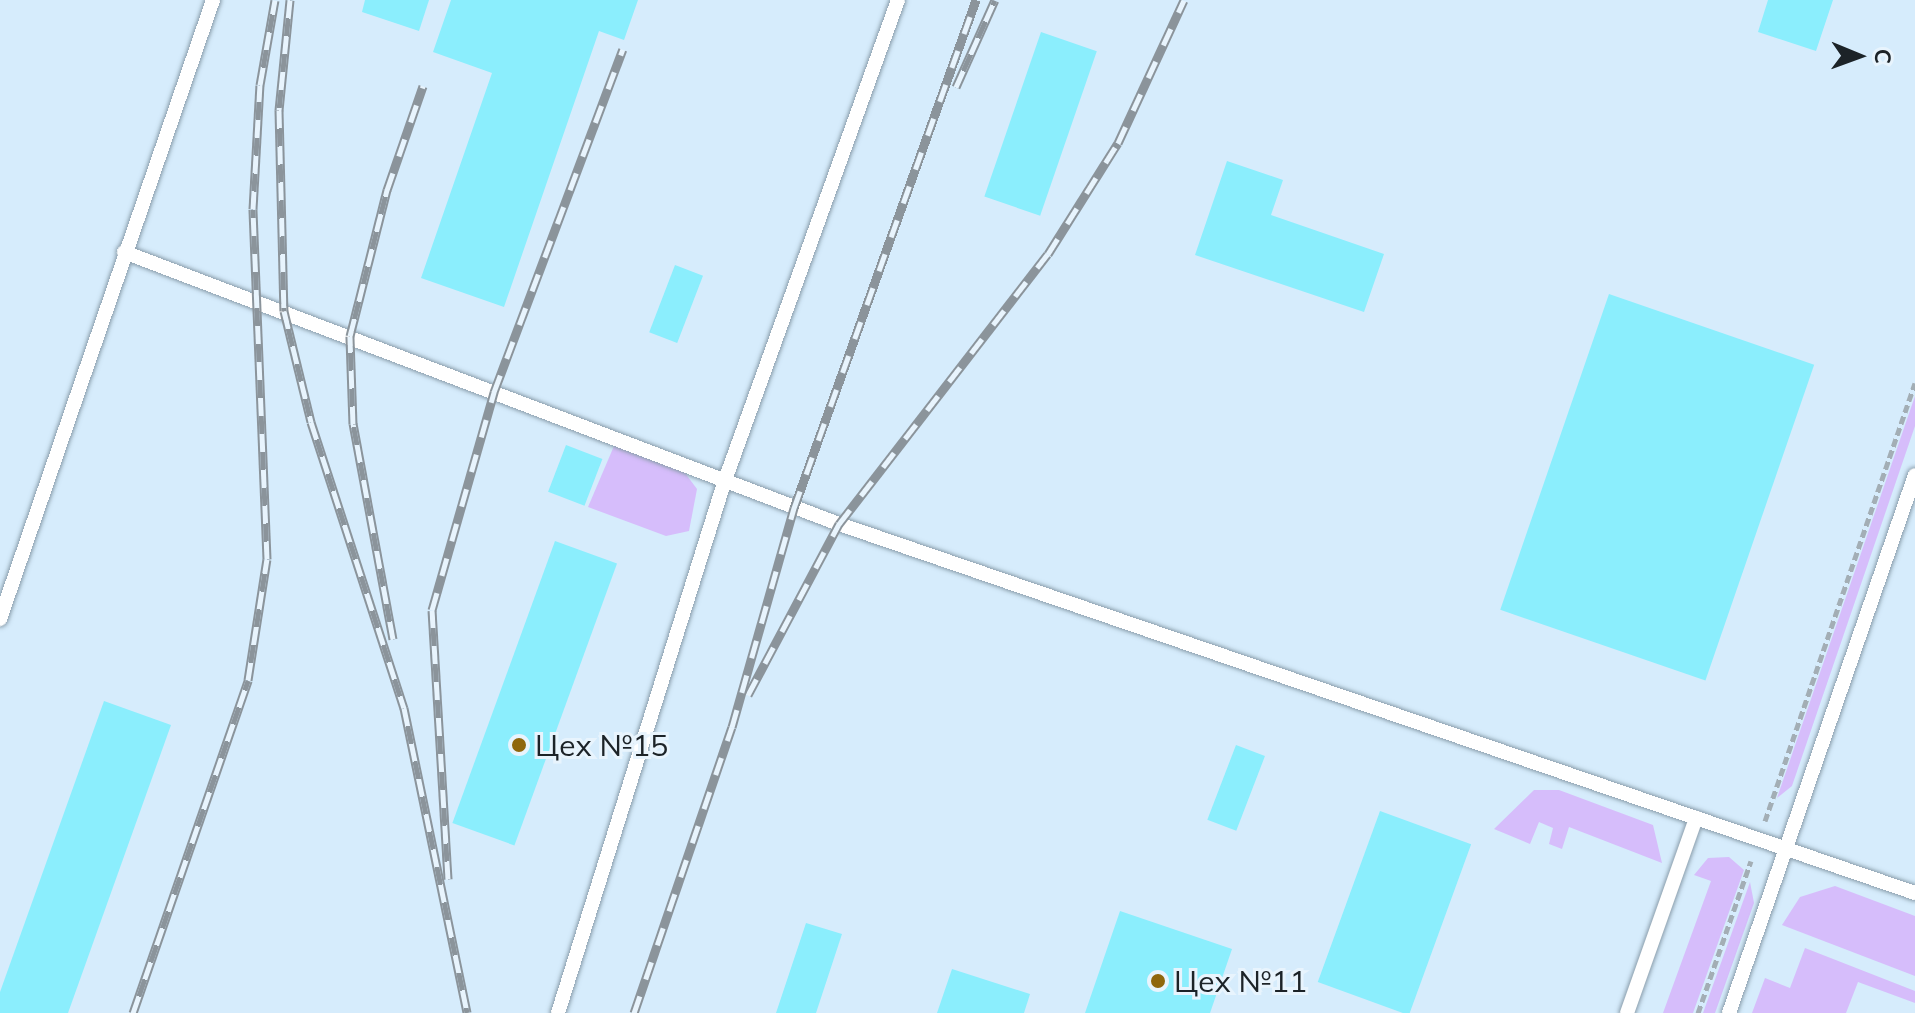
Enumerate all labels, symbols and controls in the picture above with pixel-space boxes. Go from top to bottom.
north arrow [1819,16,1899,96]
text: С [1869,49,1897,64]
place label: Цех №15 [535,727,668,763]
marker: Цех №15 [510,736,528,754]
place label: Цех №11 [1174,963,1307,999]
marker: Цех №11 [1149,972,1167,990]

